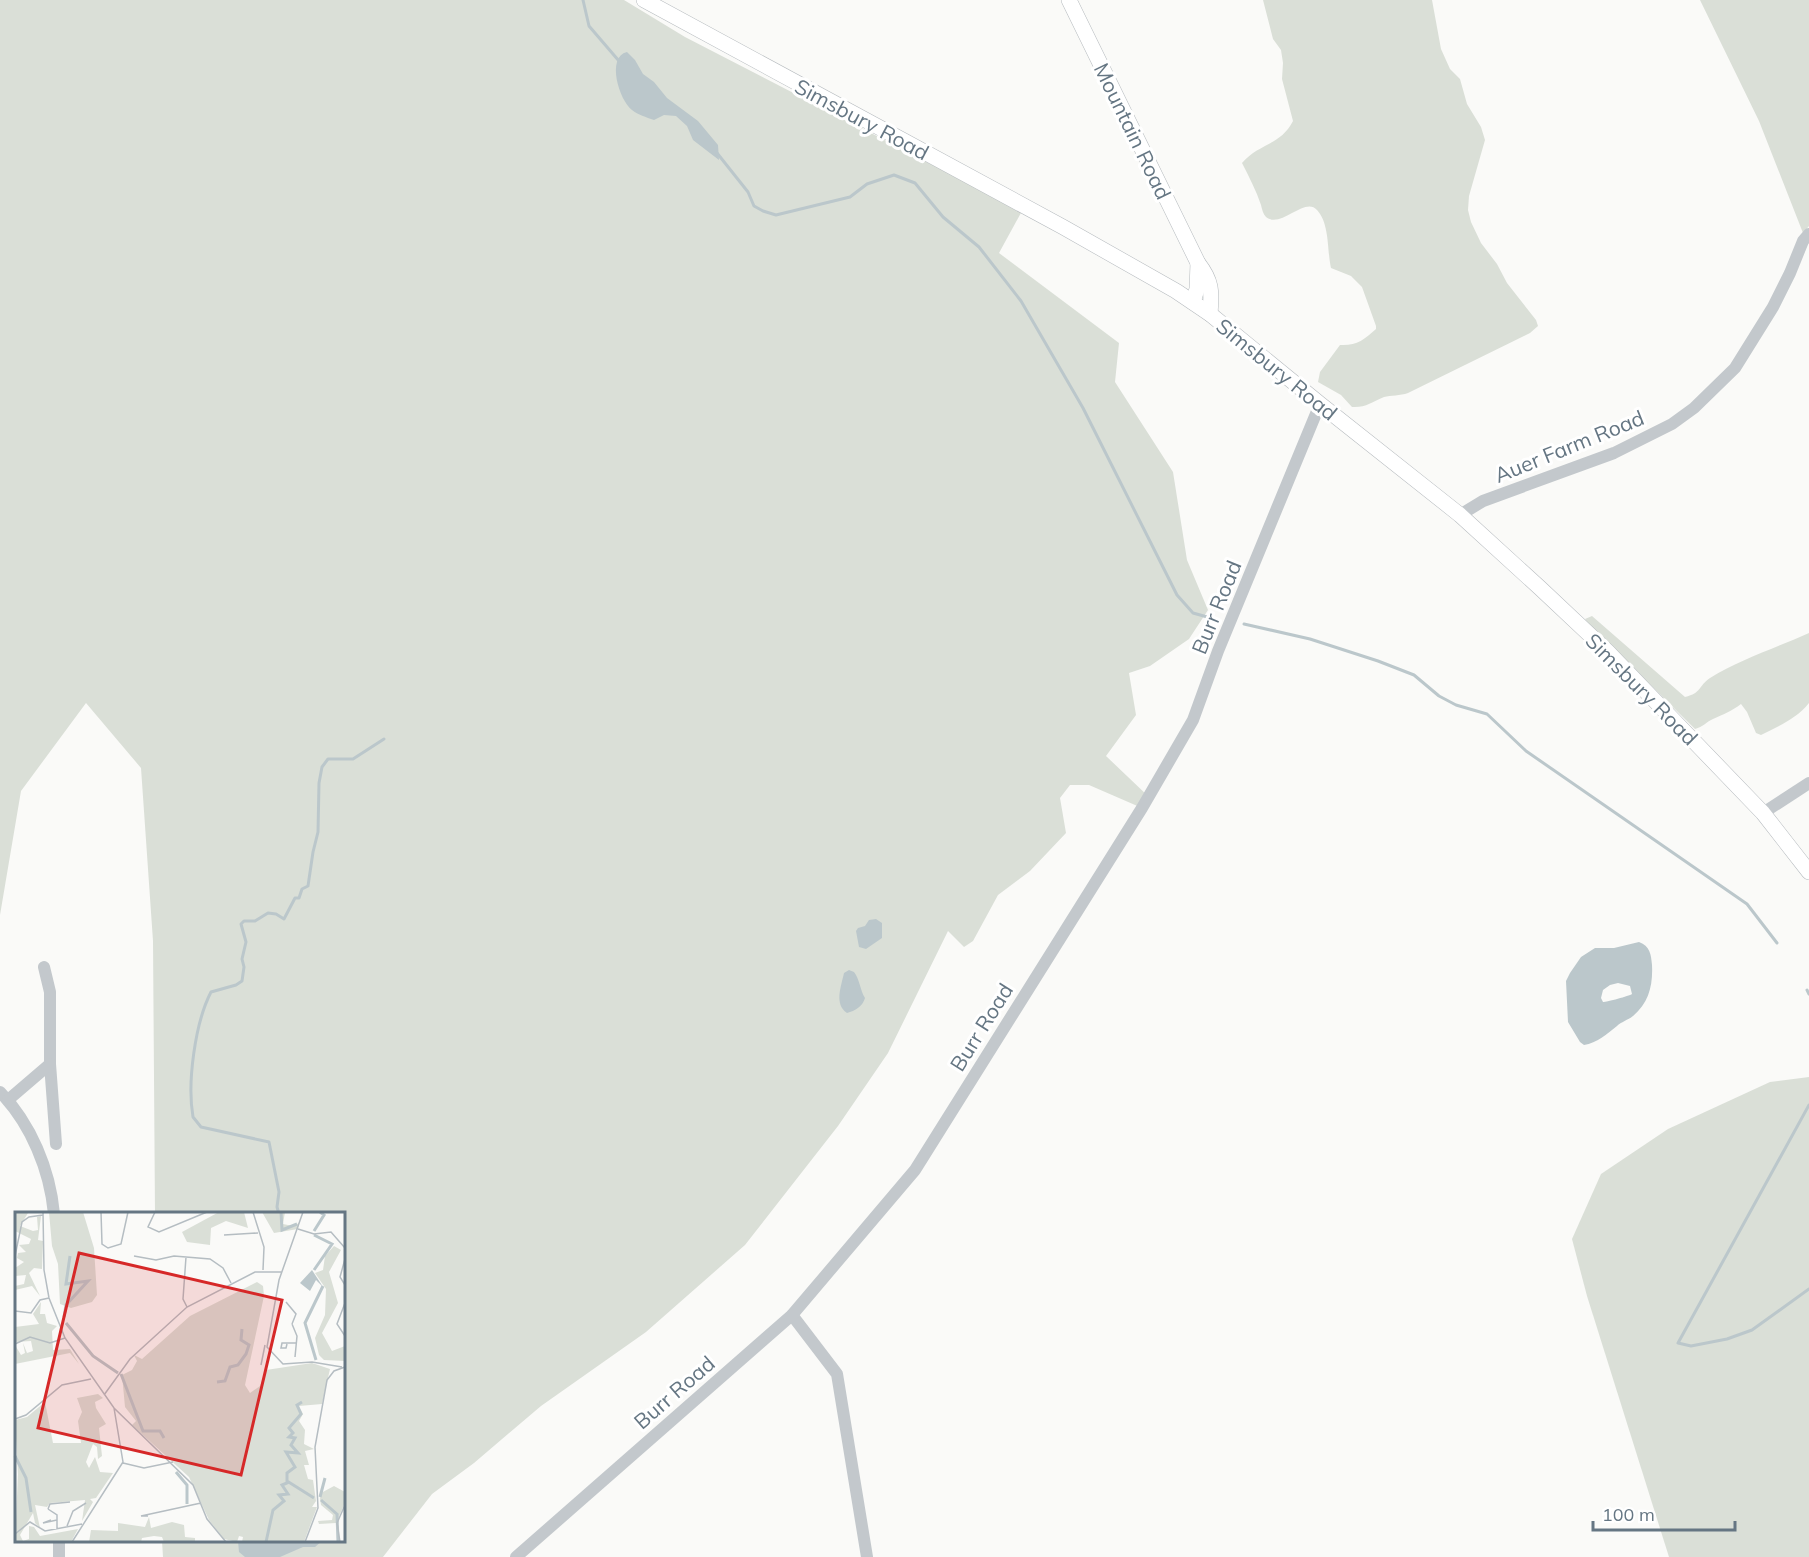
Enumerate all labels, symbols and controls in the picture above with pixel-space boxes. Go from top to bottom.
street label: Mountain Road [1089,58,1177,204]
street label: Simsbury Road [791,73,933,165]
street label: Simsbury Road [1211,312,1343,426]
street label: Auer Farm Road [1490,404,1648,488]
street label: Burr Road [1185,556,1247,658]
street label: Simsbury Road [1580,627,1704,751]
street label: Burr Road [944,978,1018,1076]
inset map [15,1212,345,1542]
street label: Burr Road [628,1350,720,1434]
scale bar [1593,1494,1736,1532]
text: 100 m [1602,1503,1655,1526]

